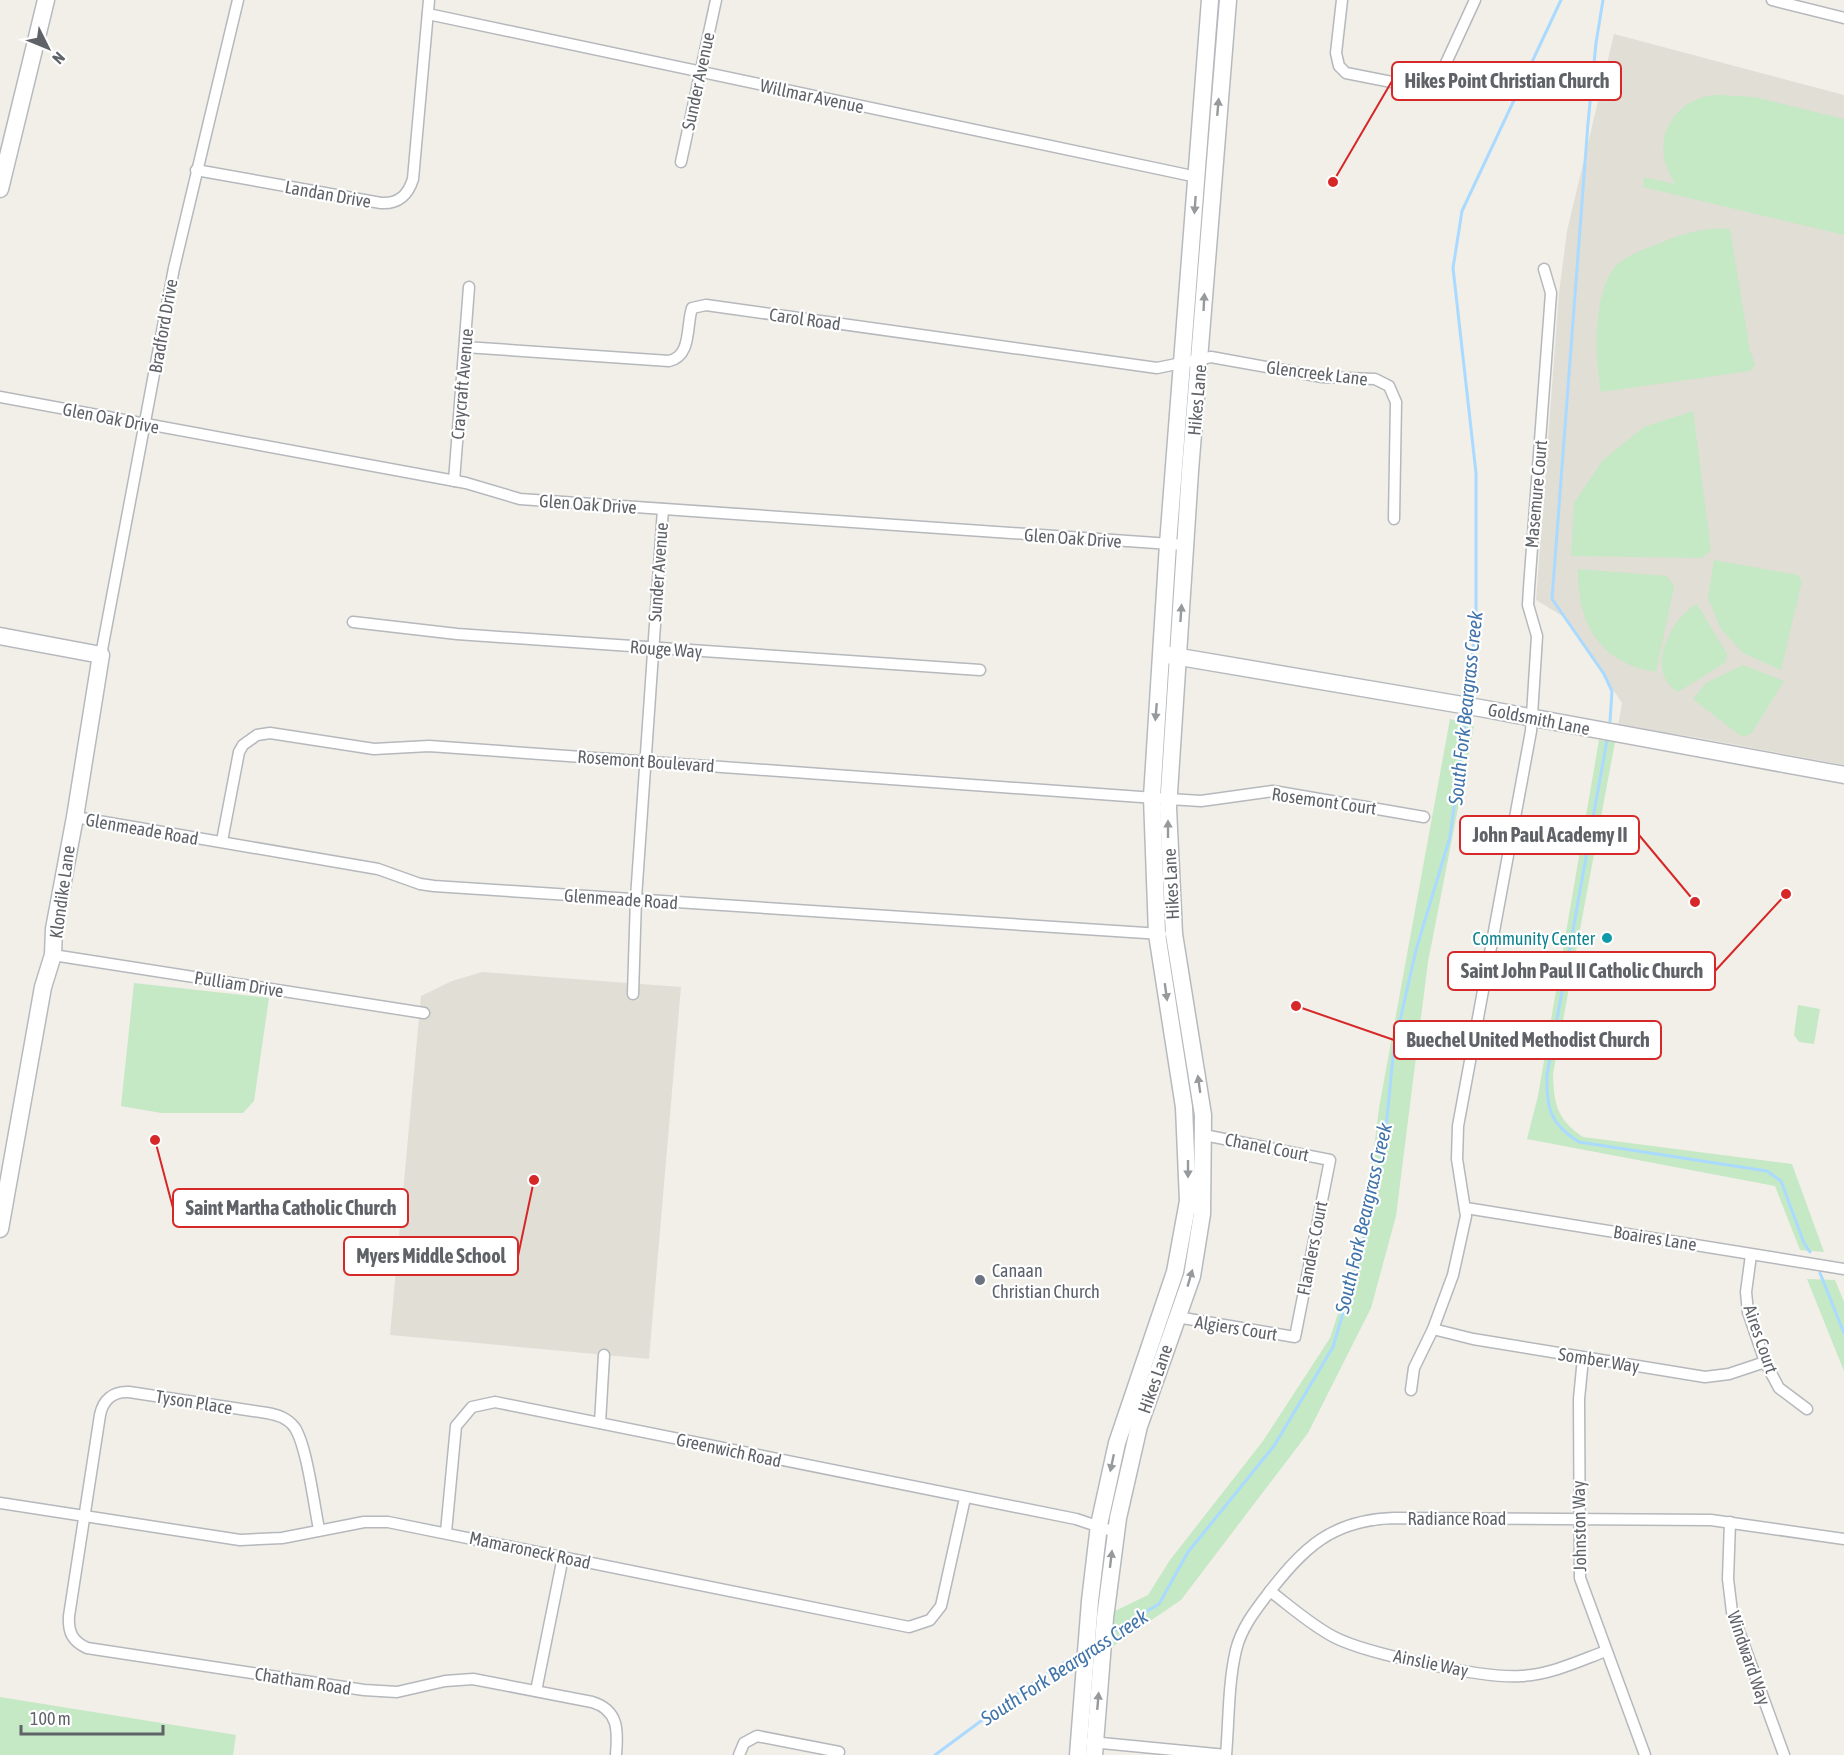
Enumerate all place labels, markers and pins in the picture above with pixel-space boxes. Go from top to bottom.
callout: Hikes Point Christian Church [1392,62,1621,100]
callout: John Paul Academy II [1460,816,1639,854]
place label: Community Center [1472,928,1596,949]
marker: Community Center [1600,931,1614,945]
callout: Saint John Paul II Catholic Church [1448,952,1715,990]
callout: Buechel United Methodist Church [1394,1021,1661,1059]
callout: Saint Martha Catholic Church [173,1189,408,1227]
callout: Myers Middle School [344,1237,518,1275]
place label: Canaan Christian Church [992,1260,1100,1302]
marker: Canaan Christian Church [973,1273,987,1287]

